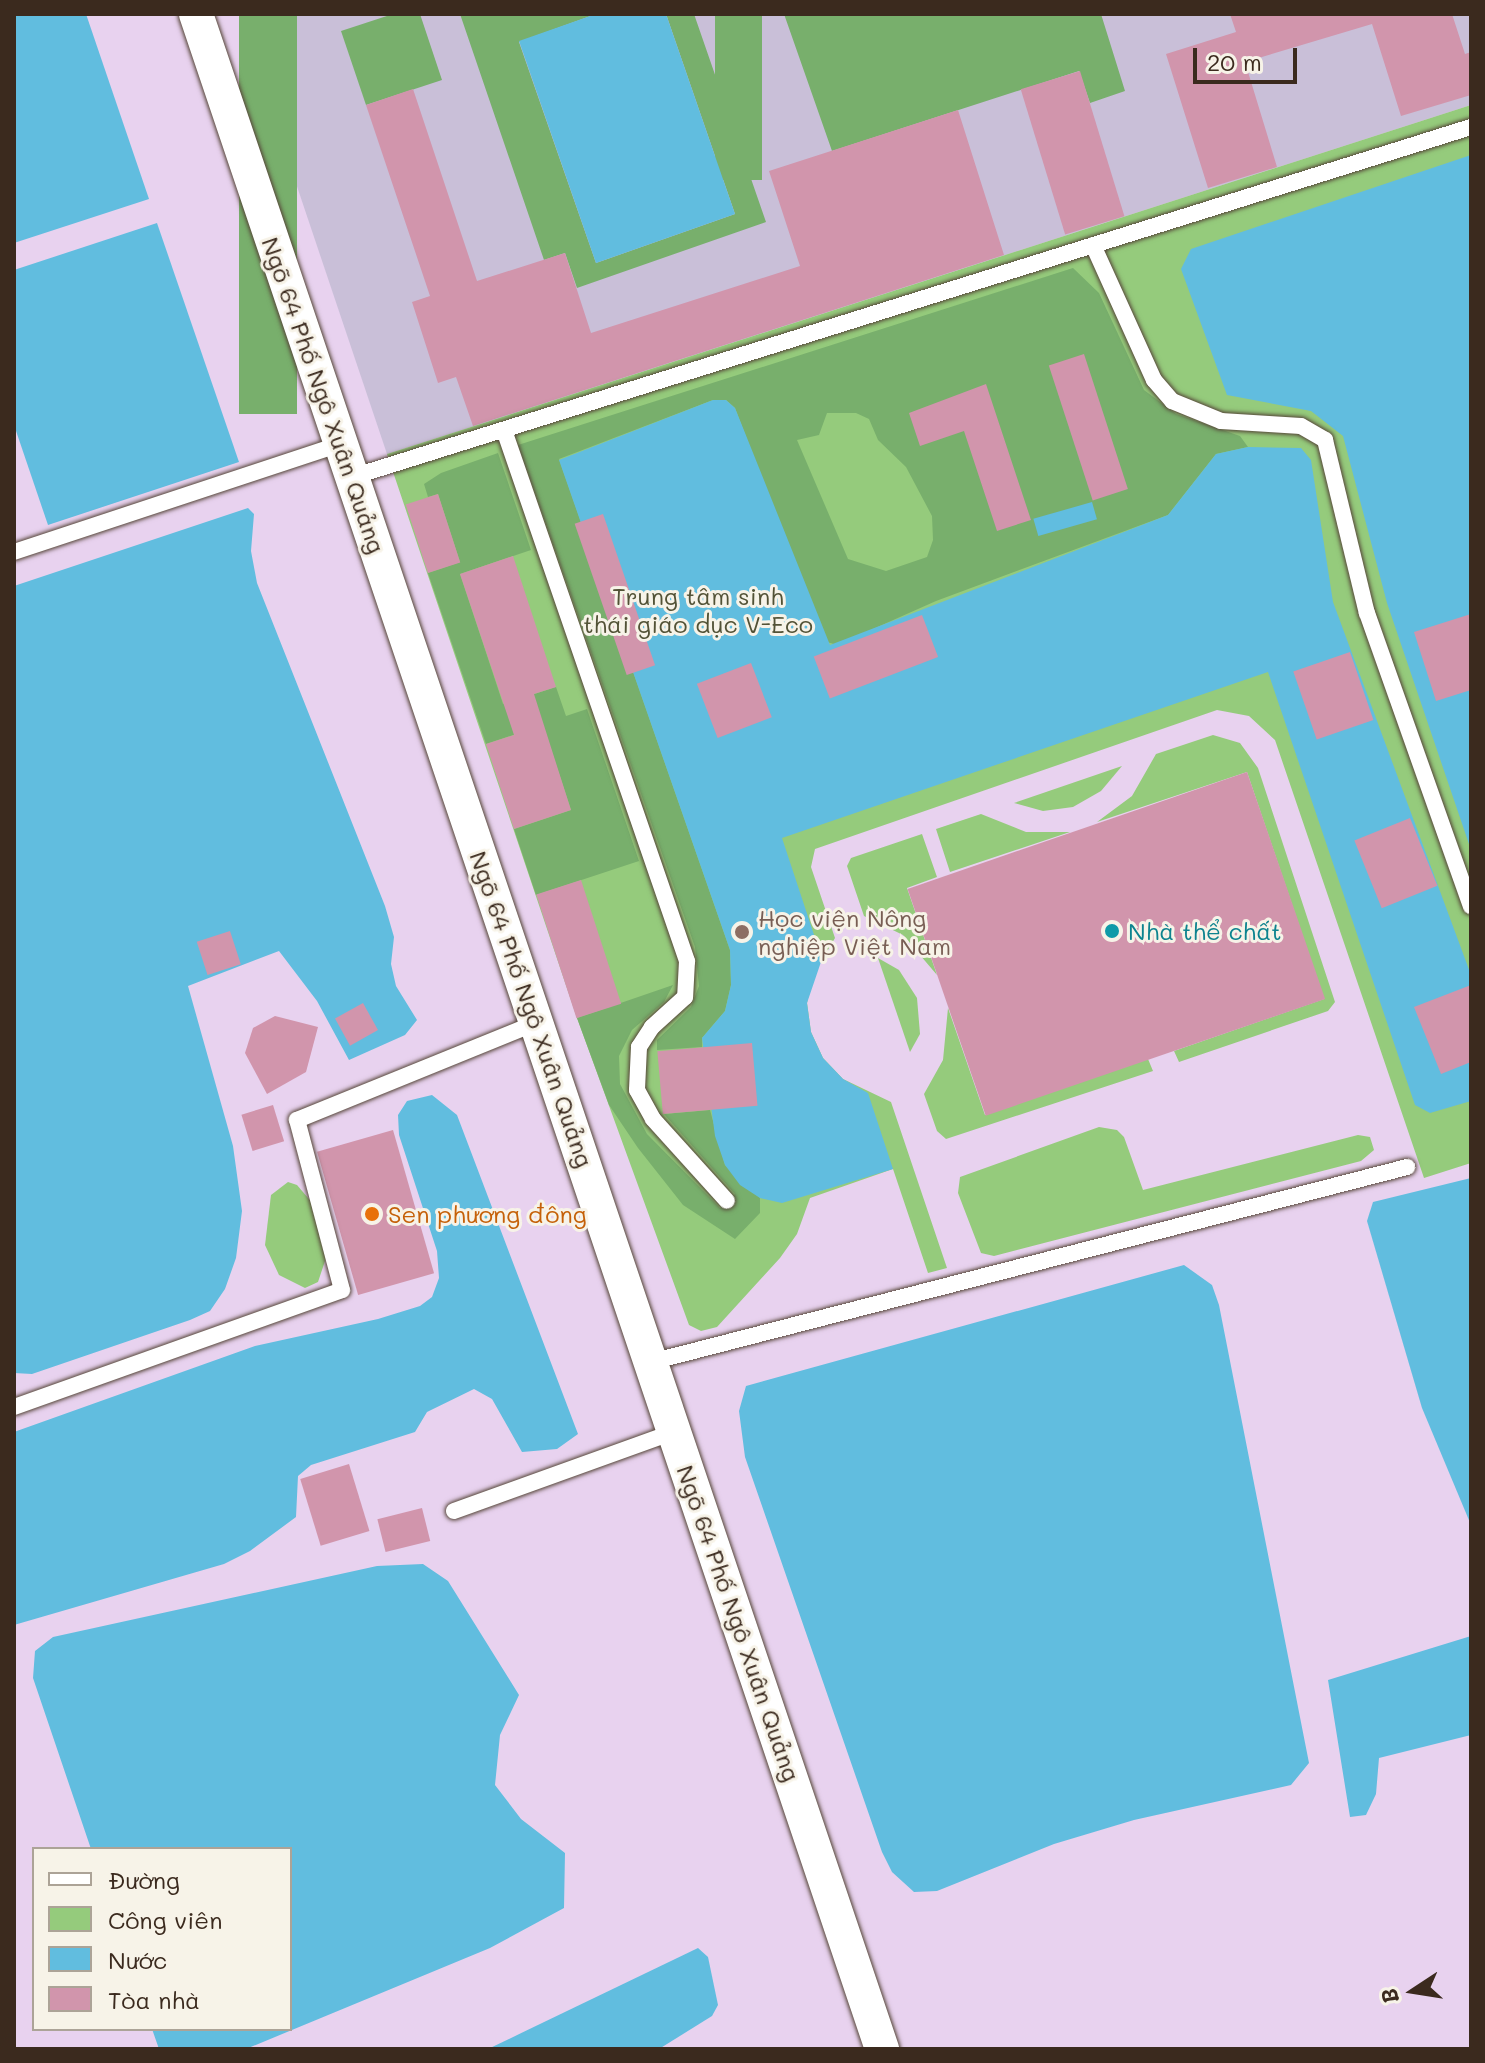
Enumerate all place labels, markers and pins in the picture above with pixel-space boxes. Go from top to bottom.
place label: Học viện Nông nghiệp Việt Nam [758,904,951,960]
place label: Nhà thể chất [1128,917,1282,945]
marker: Nhà thể chất [1103,922,1121,940]
marker: Học viện Nông nghiệp Việt Nam [733,923,751,941]
place label: Sen phương đông [388,1200,587,1228]
marker: Sen phương đông [363,1205,381,1223]

